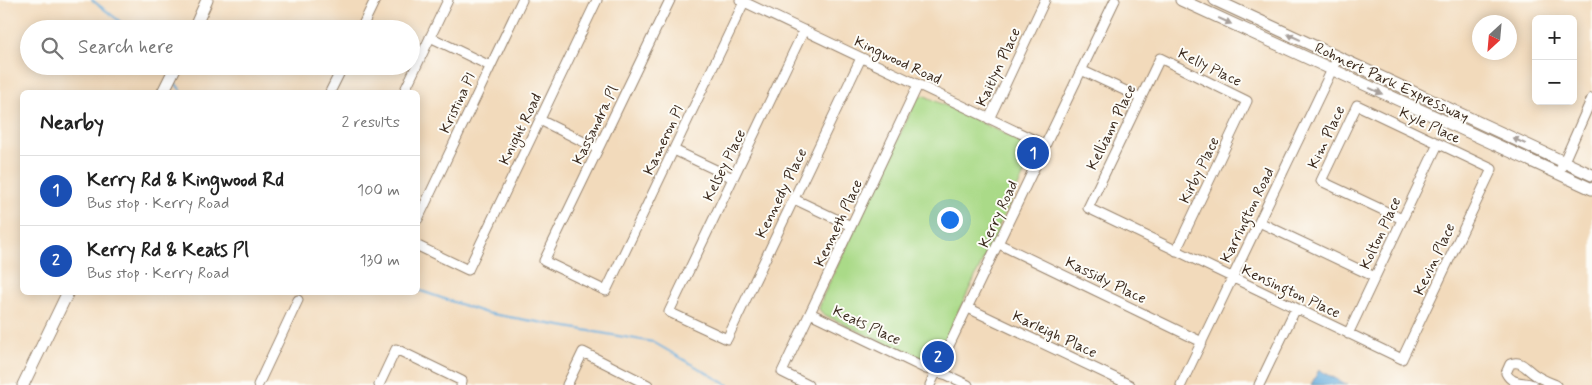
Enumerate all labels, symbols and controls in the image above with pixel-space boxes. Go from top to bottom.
north arrow [1472,15,1517,60]
map controls [1532,15,1577,105]
button: + [1532,15,1577,60]
one-way arrow [1218,17,1232,25]
search box [20,20,420,75]
street label: Kaitlyn Place [972,25,1026,110]
street label: Kingwood Road [850,32,945,91]
one-way arrow [1287,32,1301,40]
icon: search [38,34,66,62]
text: Search here [78,35,174,60]
street label: Rohnert Park Expressway [1311,38,1472,127]
street label: Kelly Place [1174,44,1245,92]
button: − [1532,60,1577,105]
street label: Kristina Pl [435,70,481,137]
street label: Kelliann Place [1083,81,1141,174]
street label: Kassandra Pl [568,82,624,168]
one-way arrow [1369,87,1383,95]
street label: Knight Road [495,90,548,169]
street label: Kameron Pl [639,102,689,179]
street label: Kim Place [1304,103,1350,172]
street label: Kyle Place [1396,103,1464,149]
text: Nearby [40,109,104,137]
text: 2 results [342,112,400,133]
street label: Kelsey Place [699,126,751,205]
pin: 1 [1017,134,1049,172]
street label: Kirby Place [1175,134,1225,207]
one-way arrow [1512,137,1526,145]
street label: Kennedy Place [751,145,812,242]
street label: Karrington Road [1216,164,1280,267]
text: Kerry Rd & Kingwood Rd [87,168,284,193]
street label: Kenneth Place [810,176,868,270]
street label: Kerry Road [975,177,1023,251]
text: 1 [52,180,60,201]
text: 100 m [357,180,400,201]
text: Bus stop · Kerry Road [87,193,229,214]
street label: Kolton Place [1355,194,1406,273]
your location [937,207,963,233]
street label: Kevin Place [1409,220,1460,299]
text: Kerry Rd & Keats Pl [87,238,249,263]
text: 2 [52,250,60,271]
text: 130 m [359,250,400,271]
street label: Kassidy Place [1062,253,1150,309]
street label: Kensington Place [1237,260,1344,325]
text: Bus stop · Kerry Road [87,263,229,284]
street label: Keats Place [829,301,904,350]
street label: Karleigh Place [1009,307,1100,363]
pin: 2 [922,338,954,376]

